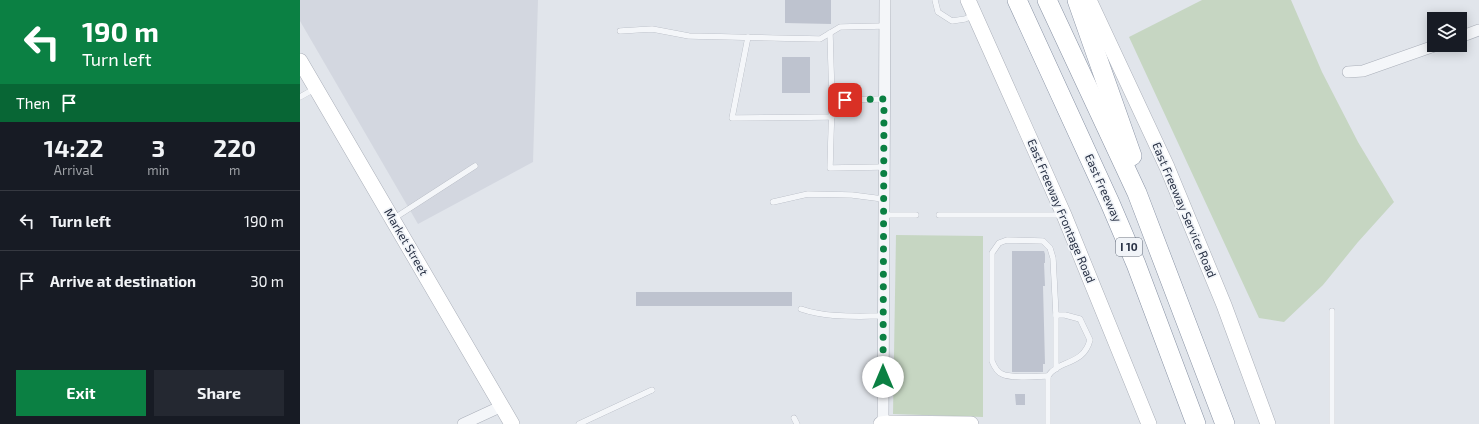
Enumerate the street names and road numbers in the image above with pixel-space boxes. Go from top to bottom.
street label: East Freeway Frontage Road [1025,137,1099,285]
street label: East Freeway Service Road [1150,140,1220,279]
street label: East Freeway [1083,151,1125,224]
street label: Market Street [382,206,432,278]
road number: I 10 [1116,238,1142,256]

